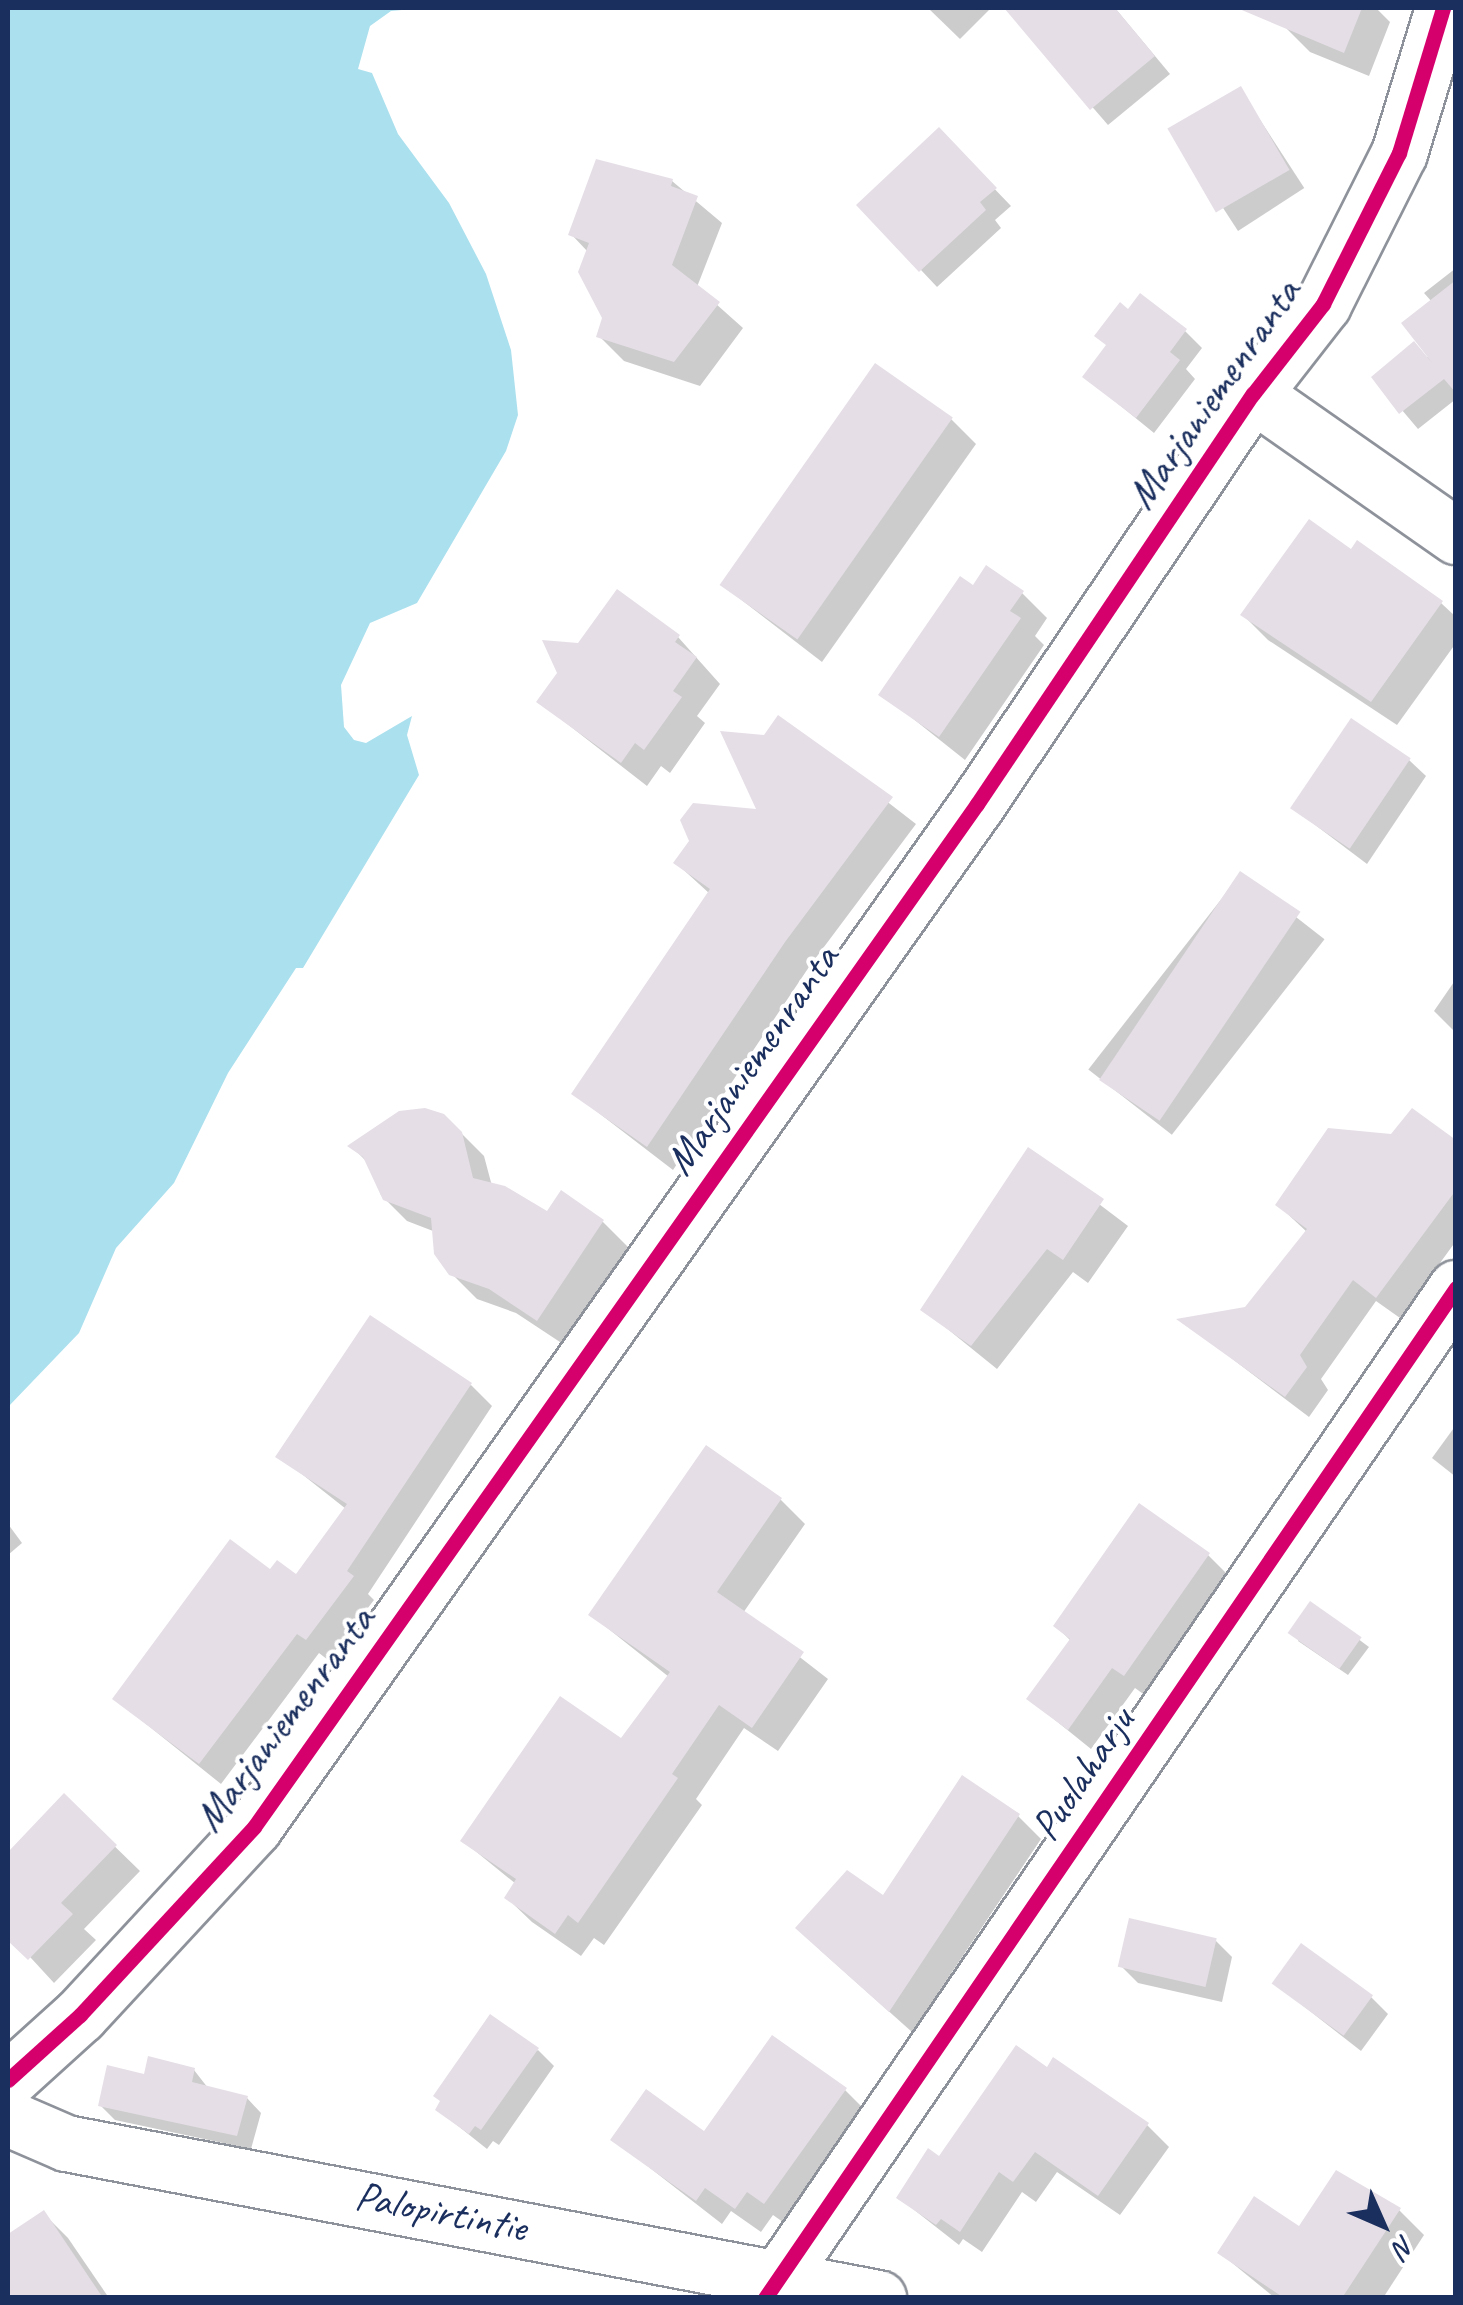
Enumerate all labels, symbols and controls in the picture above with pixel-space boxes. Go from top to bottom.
street label: Marjaniemenranta [1116,269,1312,519]
street label: Marjaniemenranta [654,935,850,1185]
street label: Marjaniemenranta [184,1596,386,1842]
street label: Puolaharju [1020,1698,1146,1850]
street label: Palopirtintie [351,2171,531,2253]
north arrow [1333,2175,1433,2275]
text: N [1386,2228,1423,2265]

